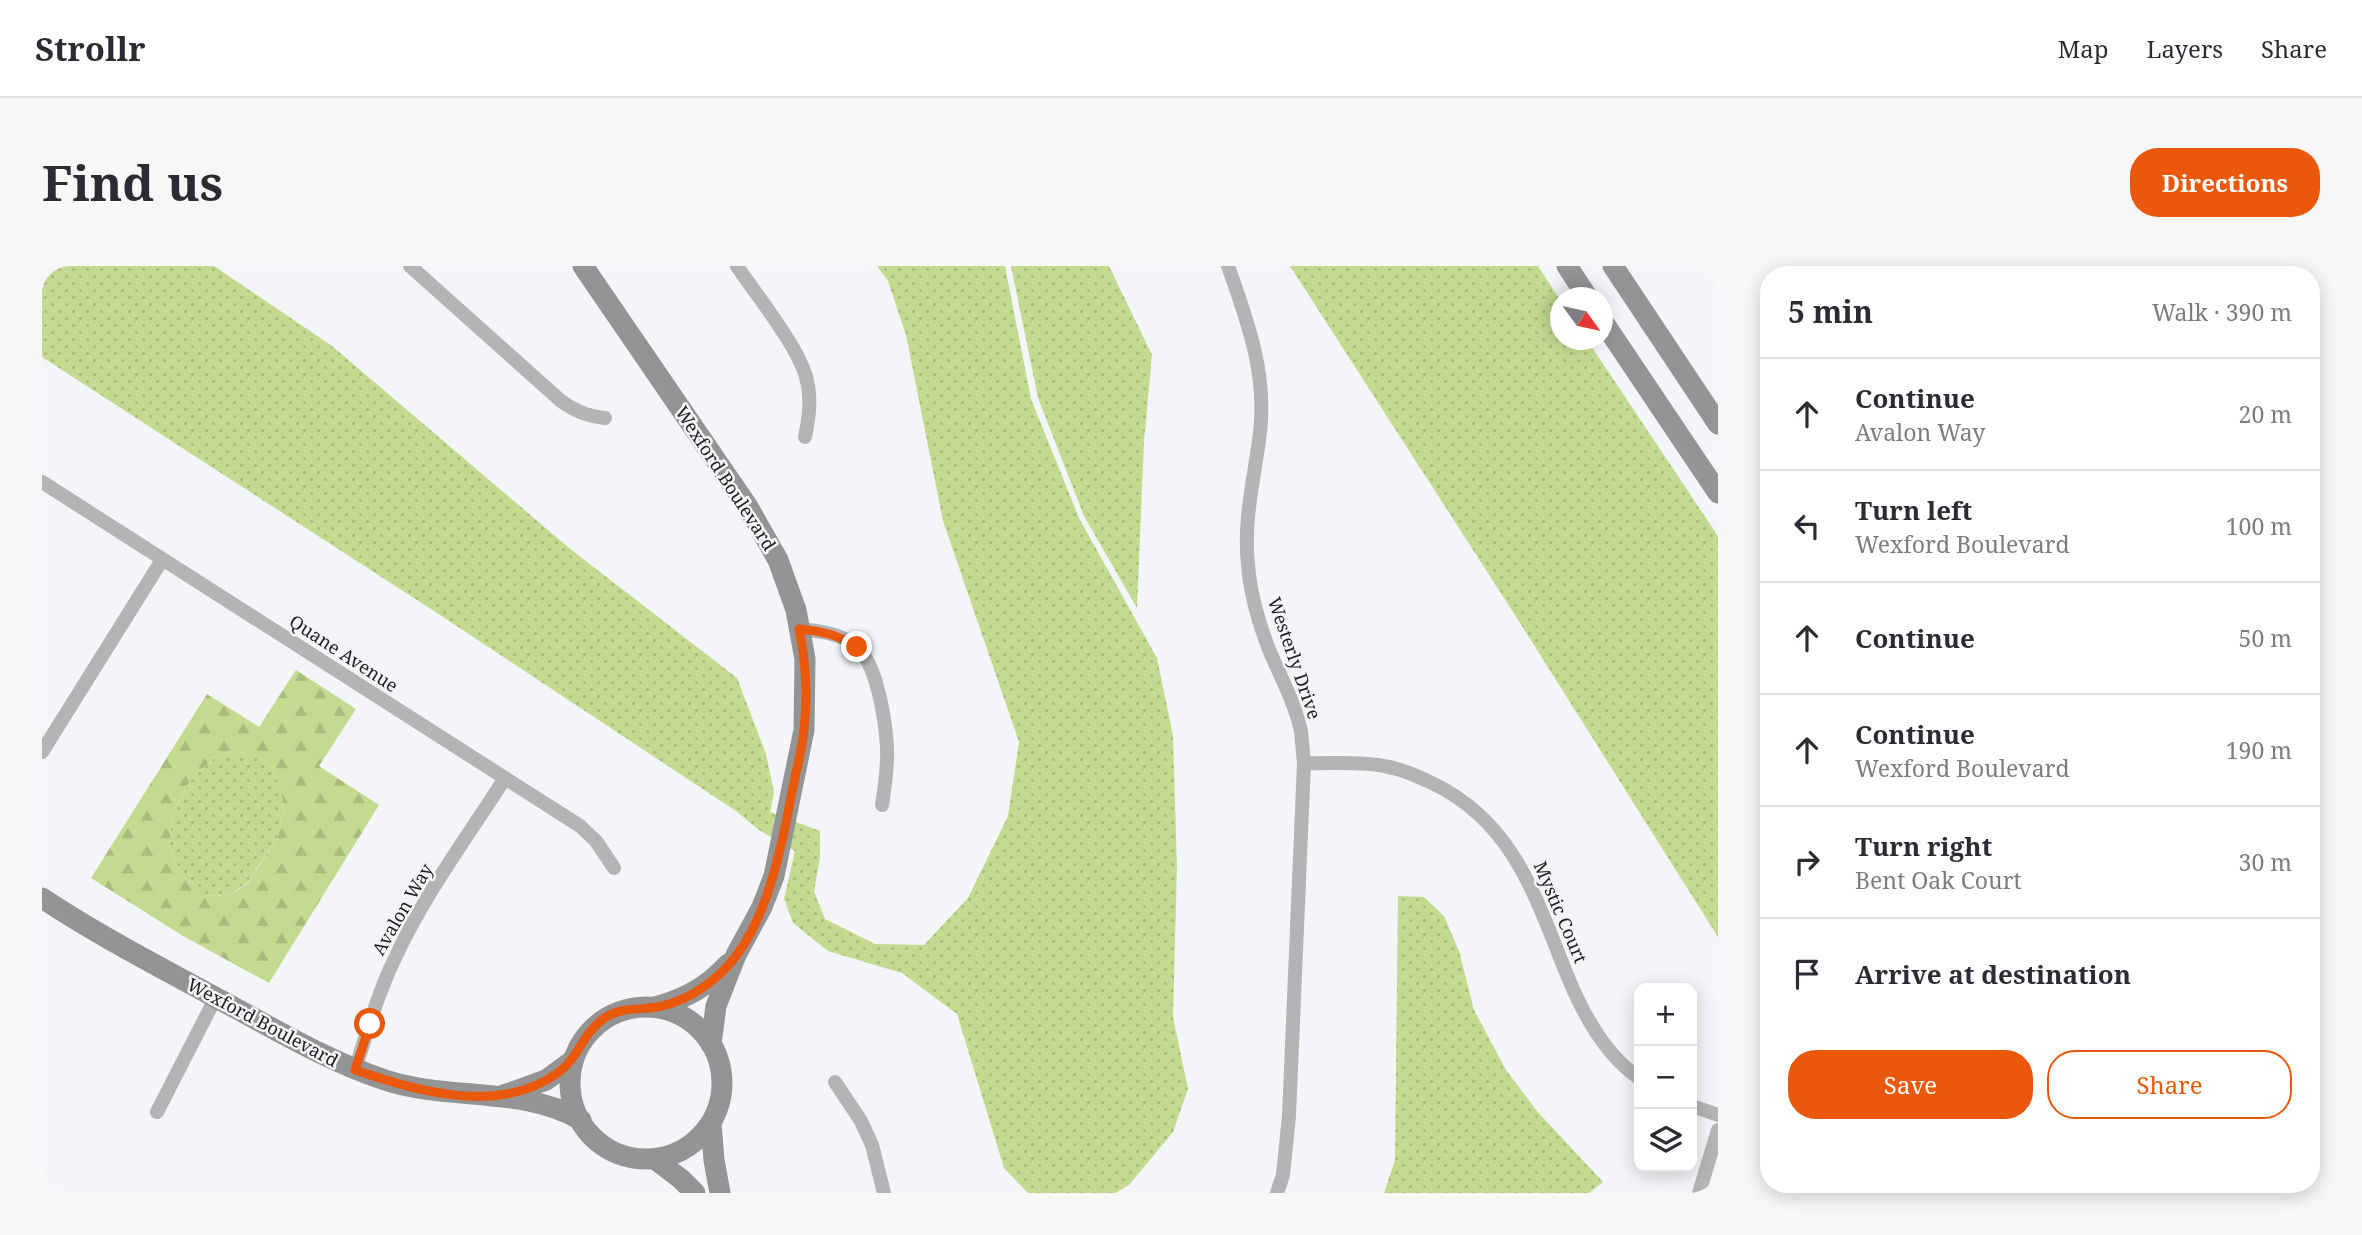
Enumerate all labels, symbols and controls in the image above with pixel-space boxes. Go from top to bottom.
text: Strollr [35,26,145,71]
text: Map [2058,32,2109,65]
text: Layers [2147,32,2223,65]
text: Share [2261,32,2327,65]
button: Directions [2130,148,2320,217]
text: Find us [42,149,223,215]
north arrow [1550,287,1613,350]
text: 5 min [1788,291,1873,332]
text: Walk · 390 m [2152,296,2292,328]
text: Continue [1855,380,1975,416]
icon: ahead [1788,395,1826,433]
text: 20 m [2239,398,2292,430]
street label: Wexford Boulevard [670,401,782,555]
text: Avalon Way [1855,416,1985,448]
text: Turn left [1855,492,1972,528]
icon: left [1788,507,1826,545]
text: 100 m [2226,510,2292,542]
text: Wexford Boulevard [1855,528,2070,560]
street label: Westerly Drive [1263,594,1327,722]
street label: Quane Avenue [285,609,403,697]
icon: ahead [1788,619,1826,657]
text: Continue [1855,620,1975,656]
text: 50 m [2239,622,2292,654]
route end [841,631,872,662]
text: Continue [1855,716,1975,752]
icon: ahead [1788,731,1826,769]
text: 190 m [2226,734,2292,766]
text: Wexford Boulevard [1855,752,2070,784]
text: Turn right [1855,828,1992,864]
icon: right [1788,843,1826,881]
text: 30 m [2239,846,2292,878]
street label: Mystic Court [1529,857,1593,967]
street label: Avalon Way [366,858,438,959]
text: Bent Oak Court [1855,864,2022,896]
icon: arrive [1788,955,1826,993]
text: Arrive at destination [1855,956,2131,992]
street label: Wexford Boulevard [183,972,343,1072]
map controls [1634,983,1697,1172]
button: + [1634,983,1697,1046]
route start [354,1008,385,1039]
button: − [1634,1046,1697,1109]
button: Save [1788,1050,2033,1119]
button: Share [2047,1050,2292,1119]
button: layers [1634,1109,1697,1172]

